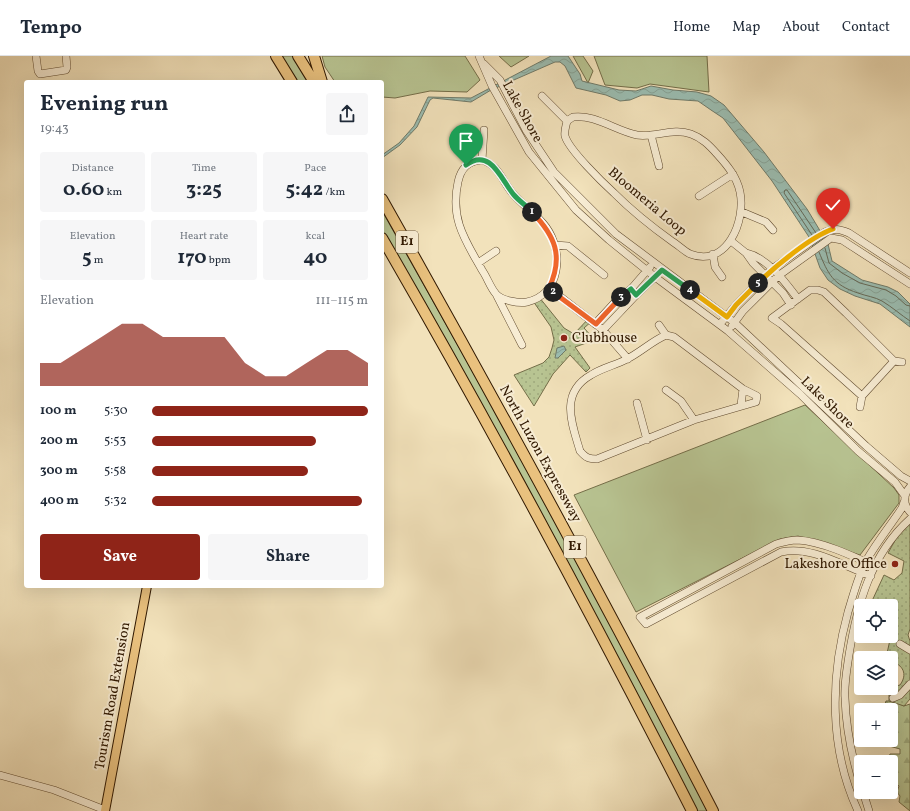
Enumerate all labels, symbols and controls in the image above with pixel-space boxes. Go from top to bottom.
text: Tempo [20,15,82,41]
text: Home [673,18,710,37]
text: Map [732,18,760,37]
text: About [782,18,820,37]
text: Contact [842,18,890,37]
street label: Lake Shore [497,78,547,147]
text: Evening run [40,89,169,120]
button: share [326,93,368,135]
text: 19:43 [40,120,69,138]
pin [449,124,483,165]
icon: arrive [455,130,477,152]
text: Distance [72,161,114,176]
text: Time [192,161,216,176]
text: Pace [304,161,326,176]
street label: Bloomeria Loop [604,163,690,241]
text: 0.60 [63,176,104,204]
text: 3:25 [186,176,222,204]
text: 5:42 [285,176,323,204]
text: km [104,185,122,200]
text: /km [323,185,345,200]
pin [816,188,850,229]
icon: check [822,194,844,216]
pin: 1 [522,202,542,222]
text: 1 [530,204,534,219]
text: Elevation [70,229,116,244]
text: Heart rate [180,229,228,244]
text: kcal [306,229,325,244]
road number: E1 [396,231,418,253]
text: 5 [82,244,92,272]
text: 170 [177,244,206,272]
text: 40 [303,244,327,272]
text: m [92,253,103,268]
text: bpm [206,253,231,268]
pin: 5 [748,273,768,293]
text: 5 [755,275,761,290]
pin: 4 [680,280,700,300]
pin: 2 [543,282,563,302]
text: 4 [687,282,693,297]
text: 2 [550,284,556,299]
pin: 3 [611,287,631,307]
text: 3 [618,289,624,304]
text: Elevation [40,292,94,310]
text: 111–115 m [315,292,368,310]
place label: Clubhouse [572,329,637,348]
marker: Clubhouse [559,333,569,343]
street label: Lake Shore [796,373,858,434]
street label: North Luzon Expressway [494,382,586,526]
text: 100 m [40,402,77,420]
text: 5:30 [104,402,128,420]
text: 200 m [40,432,78,450]
text: 5:53 [104,432,126,450]
text: 300 m [40,462,78,480]
text: 5:58 [104,462,126,480]
text: 400 m [40,492,79,510]
text: 5:32 [104,492,127,510]
button: Save [40,534,200,580]
button: Share [208,534,368,580]
road number: E1 [564,536,586,558]
place label: Lakeshore Office [785,555,887,574]
marker: Lakeshore Office [890,559,900,569]
map controls [854,599,898,799]
button: locate [854,599,898,643]
street label: Tourism Road Extension [91,621,135,771]
button: layers [854,651,898,695]
button: + [854,703,898,747]
button: − [854,755,898,799]

